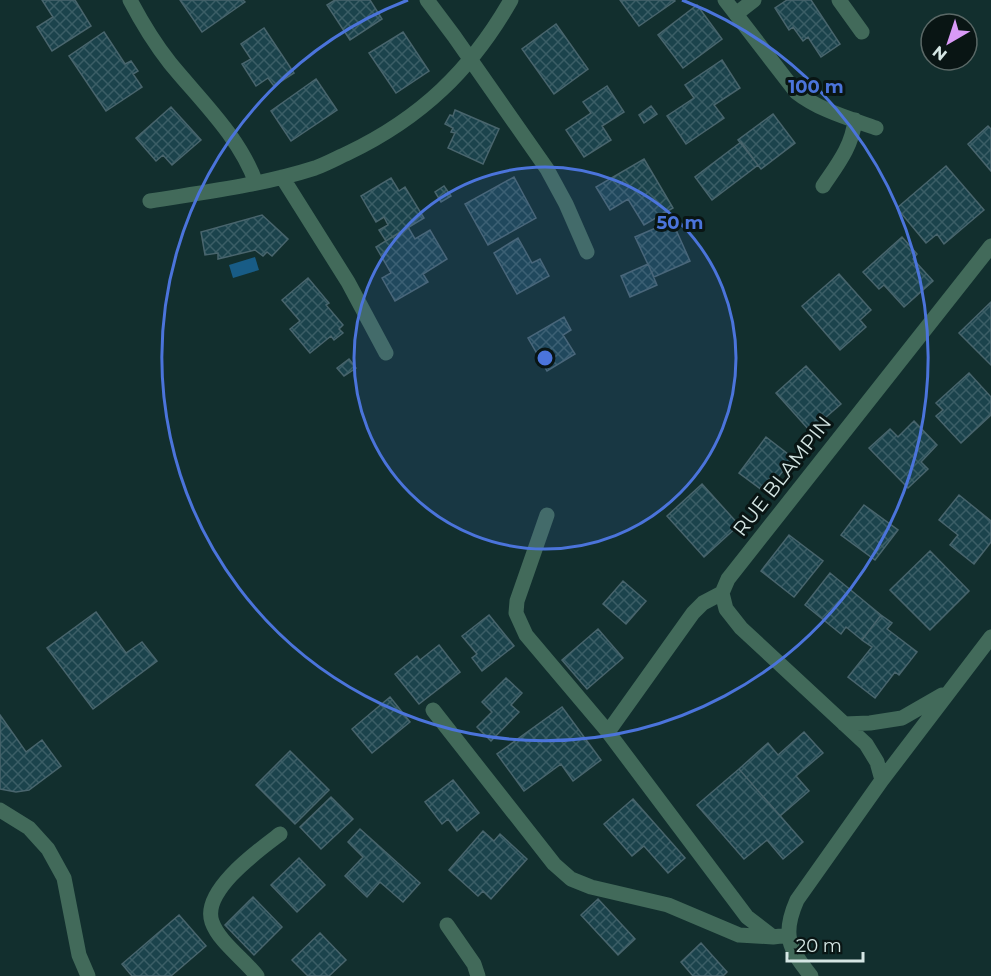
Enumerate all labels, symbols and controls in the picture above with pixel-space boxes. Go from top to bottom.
north arrow [919,12,979,72]
text: N [929,42,951,65]
text: 100 m [788,76,844,98]
text: 50 m [657,212,703,234]
centre of rings [535,348,555,368]
street label: RUE BLAMPIN [728,411,836,541]
scale bar [787,925,864,963]
text: 20 m [796,935,842,957]

